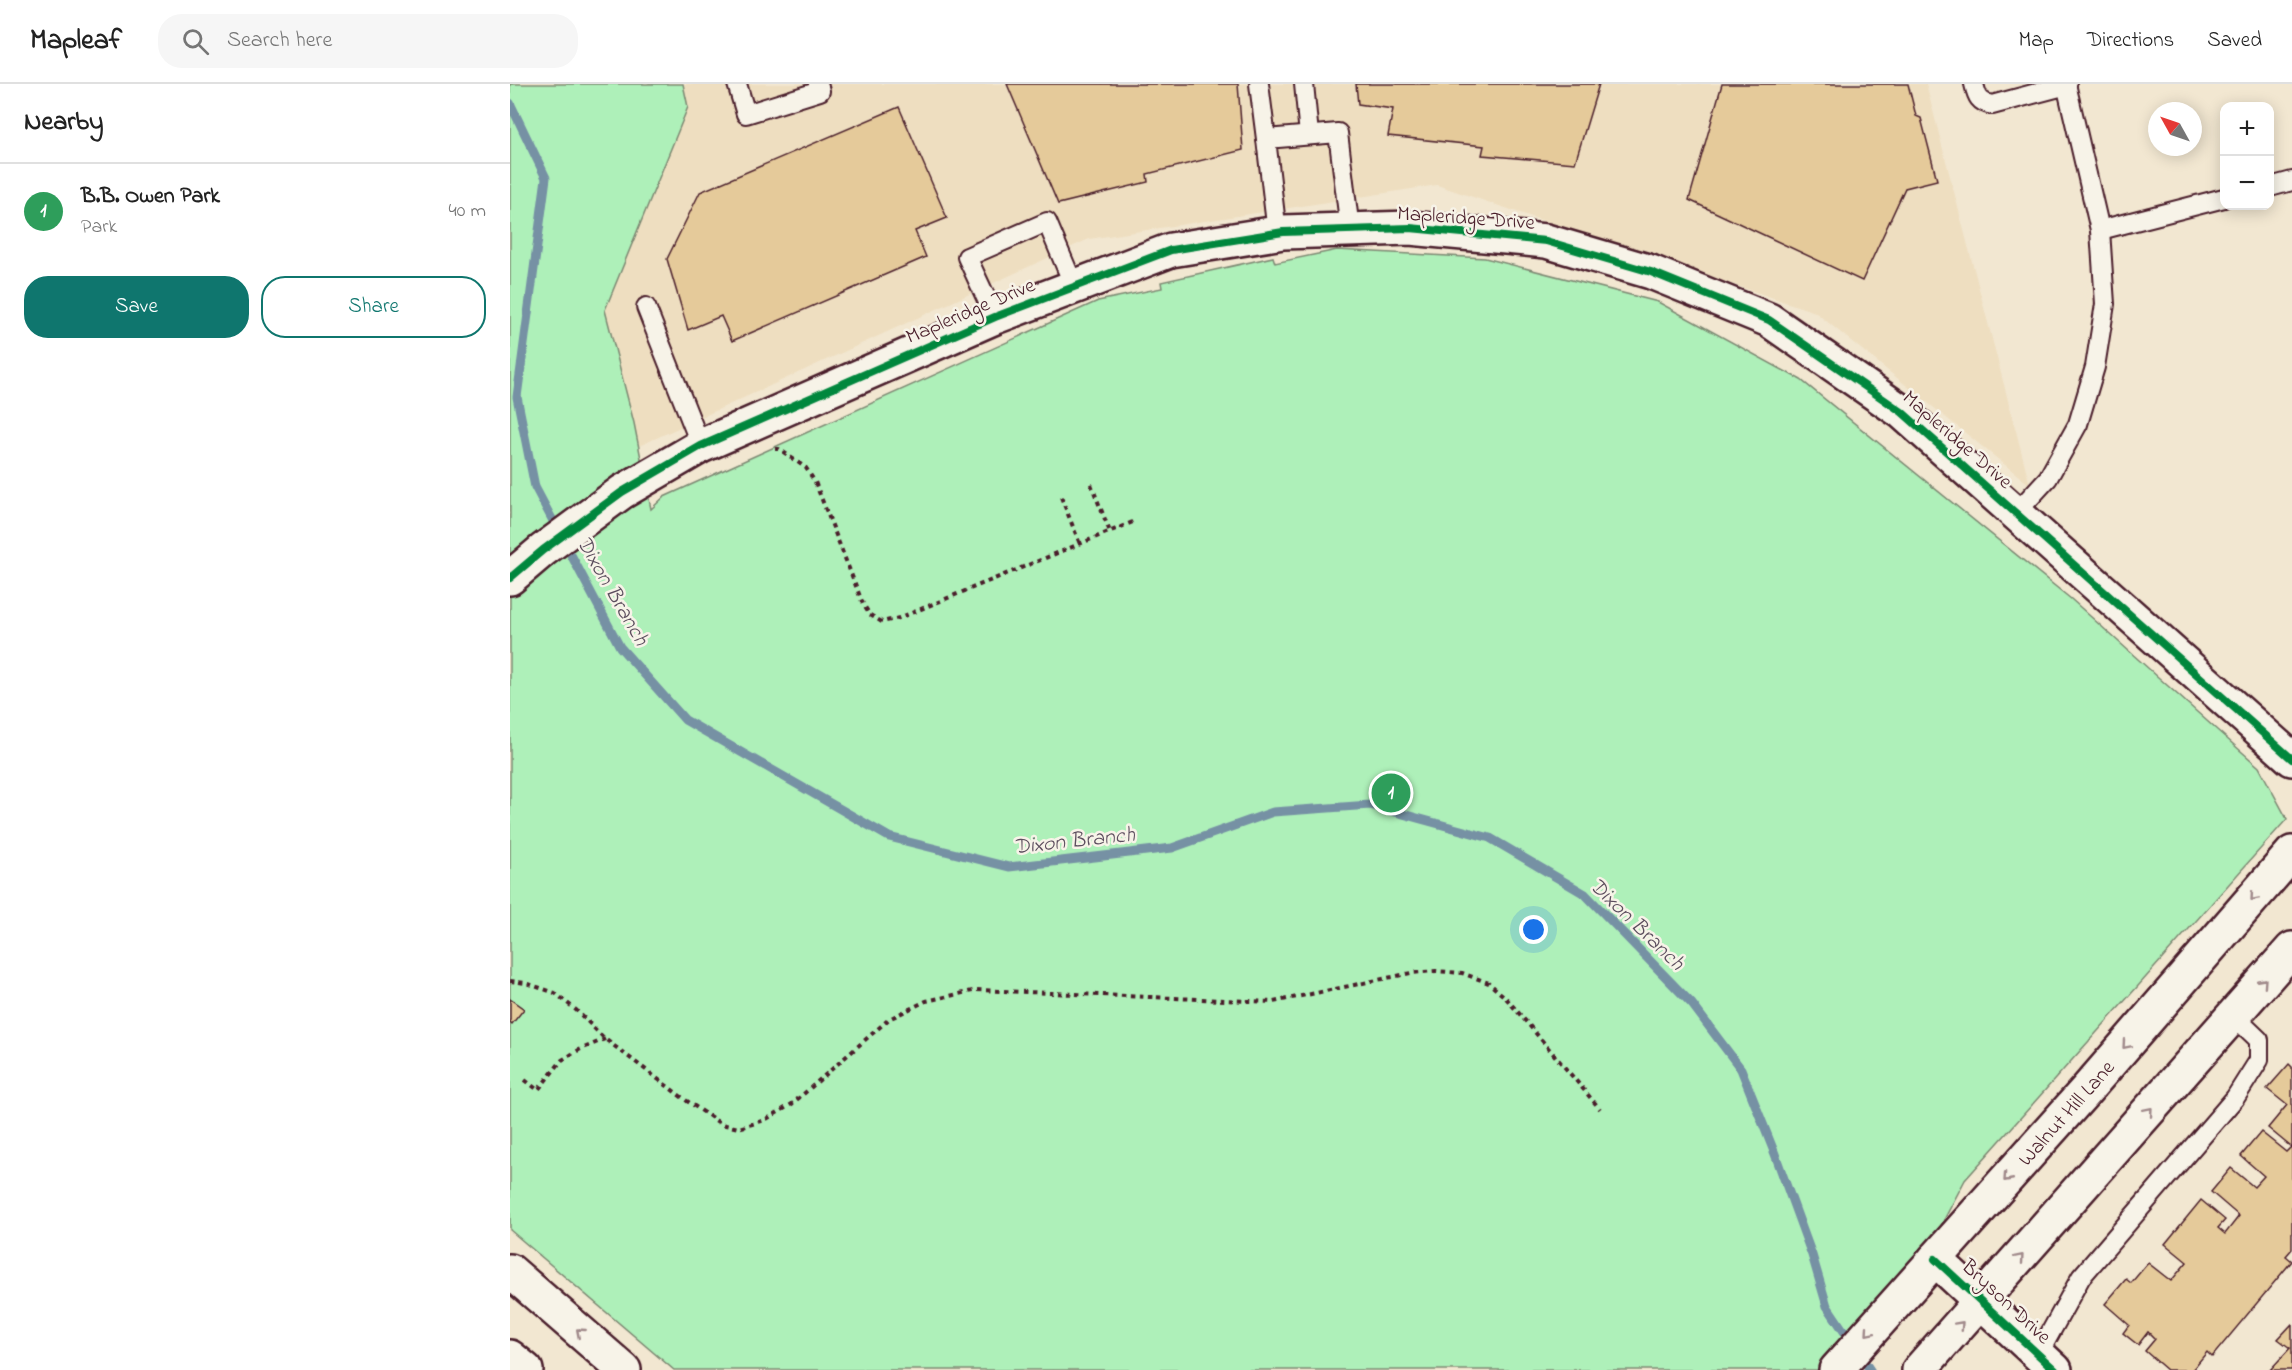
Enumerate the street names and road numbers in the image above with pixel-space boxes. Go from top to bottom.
street label: Mapleridge Drive [1396,199,1536,241]
street label: Mapleridge Drive [901,271,1041,354]
street label: Mapleridge Drive [1894,384,2019,499]
street label: Walnut Hill Lane [2012,1054,2123,1174]
street label: Bryson Drive [1952,1252,2058,1354]

